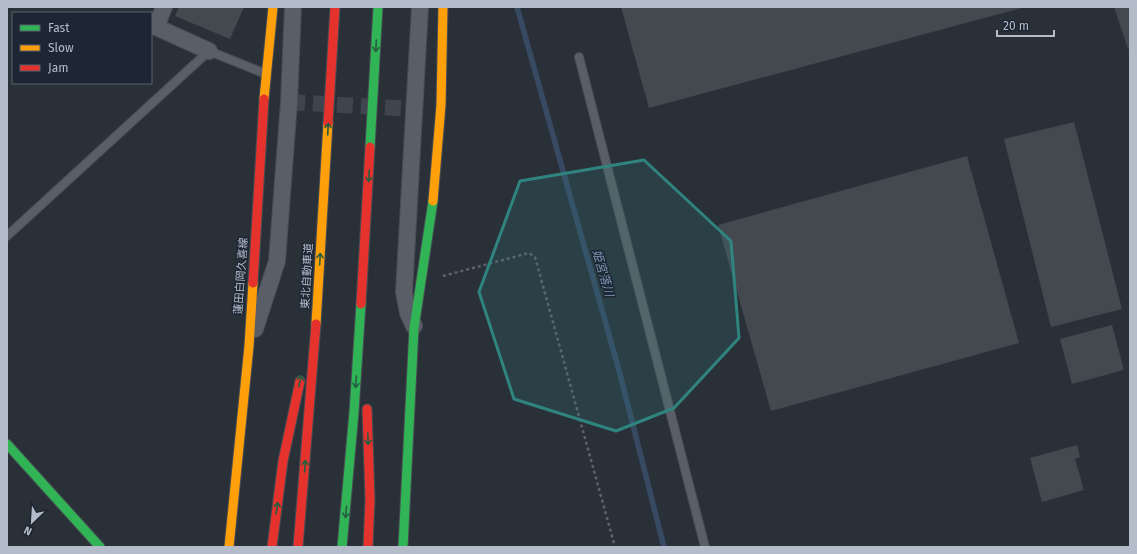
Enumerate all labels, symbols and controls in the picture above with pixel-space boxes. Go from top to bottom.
legend [12,12,152,84]
scale bar [997,12,1054,38]
text: 20 m [1003,19,1029,33]
text: Fast [48,21,70,35]
one-way arrow [372,39,380,52]
text: Slow [48,41,74,55]
text: Jam [48,61,68,75]
one-way arrow [324,123,331,136]
one-way arrow [365,169,373,182]
street label: 蓮田白岡久喜線 [232,237,250,315]
street label: 東北自動車道 [299,243,315,309]
water label: 姫宮落川 [590,248,617,300]
one-way arrow [317,253,324,266]
one-way arrow [297,374,305,387]
one-way arrow [353,376,360,389]
one-way arrow [364,432,371,445]
one-way arrow [302,460,309,473]
north arrow [12,502,52,542]
one-way arrow [273,502,281,515]
one-way arrow [342,505,349,518]
text: N [22,523,34,538]

